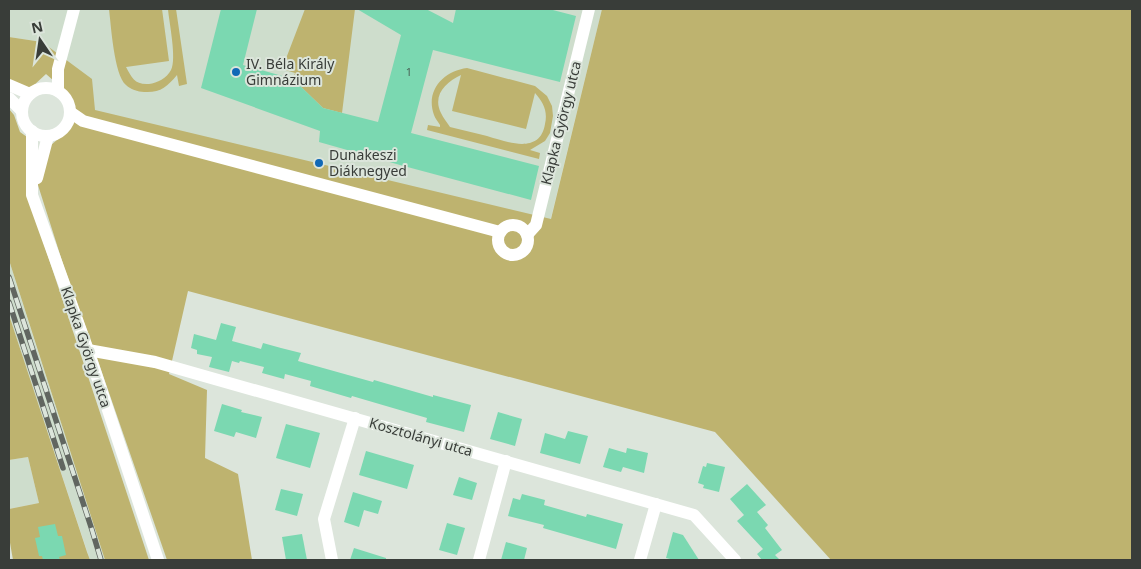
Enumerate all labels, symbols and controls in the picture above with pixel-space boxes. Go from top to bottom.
north arrow [15,15,65,65]
text: N [29,16,45,37]
place label: IV. Béla Király Gimnázium [246,54,335,89]
street label: Klapka György utca [536,59,585,187]
house number: 1 [406,64,412,79]
marker: IV. Béla Király Gimnázium [230,66,242,78]
place label: Dunakeszi Diáknegyed [329,145,407,180]
marker: Dunakeszi Diáknegyed [313,157,325,169]
street label: Klapka György utca [57,284,116,410]
street label: Kosztolányi utca [367,413,475,460]

